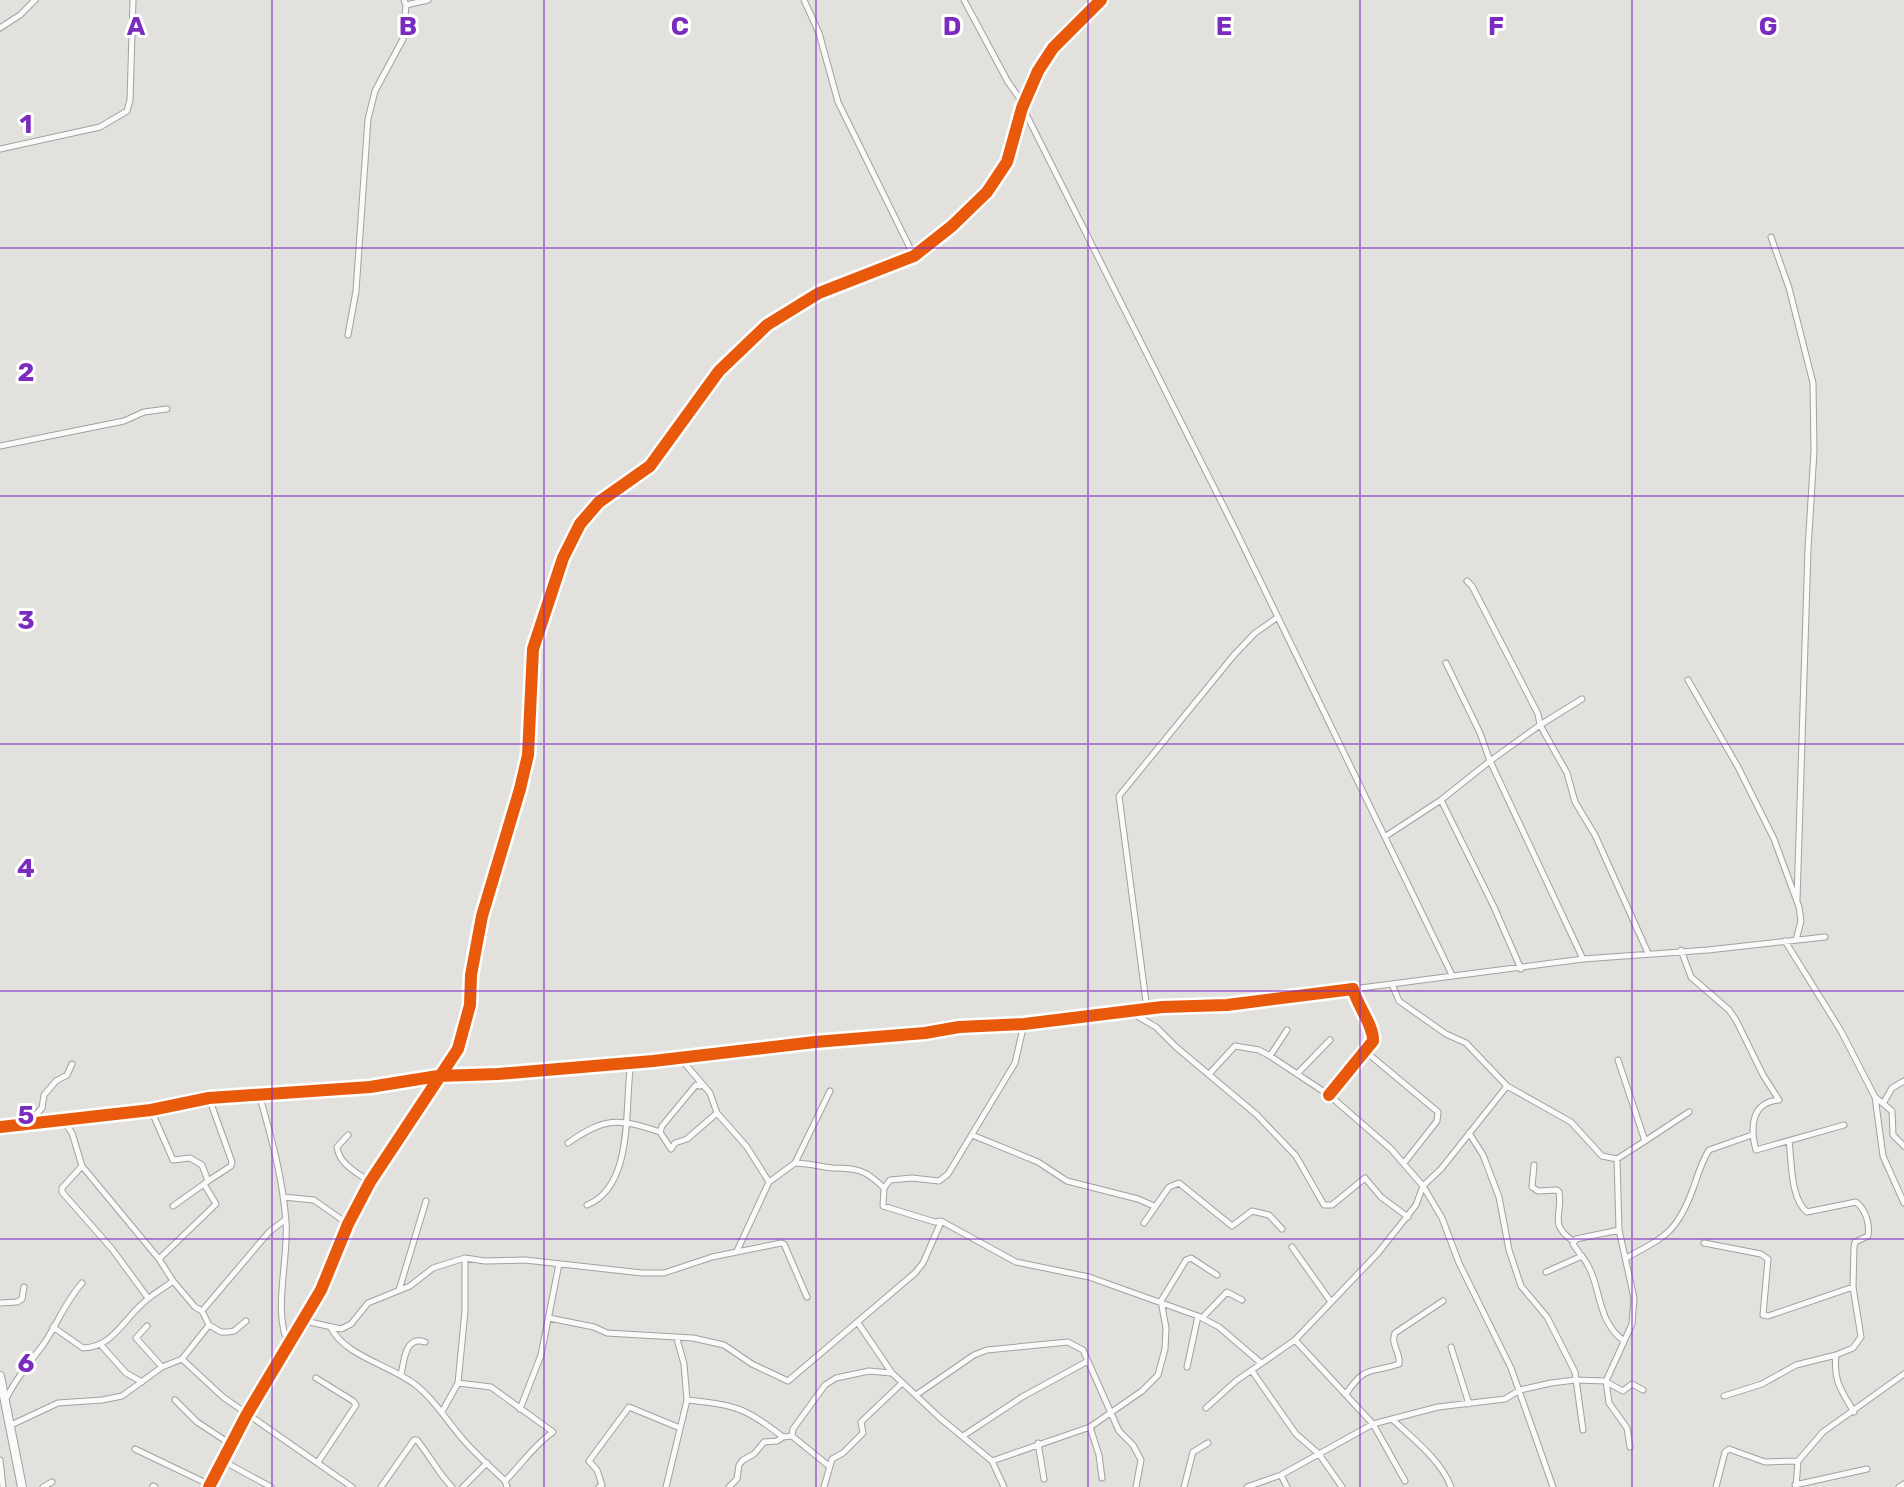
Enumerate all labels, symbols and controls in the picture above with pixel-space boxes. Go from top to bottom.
text: A [127,11,146,42]
text: B [399,11,417,42]
text: C [671,11,689,42]
text: D [943,11,961,42]
text: E [1216,11,1232,42]
text: F [1488,11,1504,42]
text: G [1759,11,1777,42]
text: 1 [20,109,32,140]
text: 2 [18,357,34,388]
text: 3 [17,605,35,636]
text: 4 [17,853,35,884]
text: 5 [18,1100,34,1131]
text: 6 [18,1348,35,1379]

